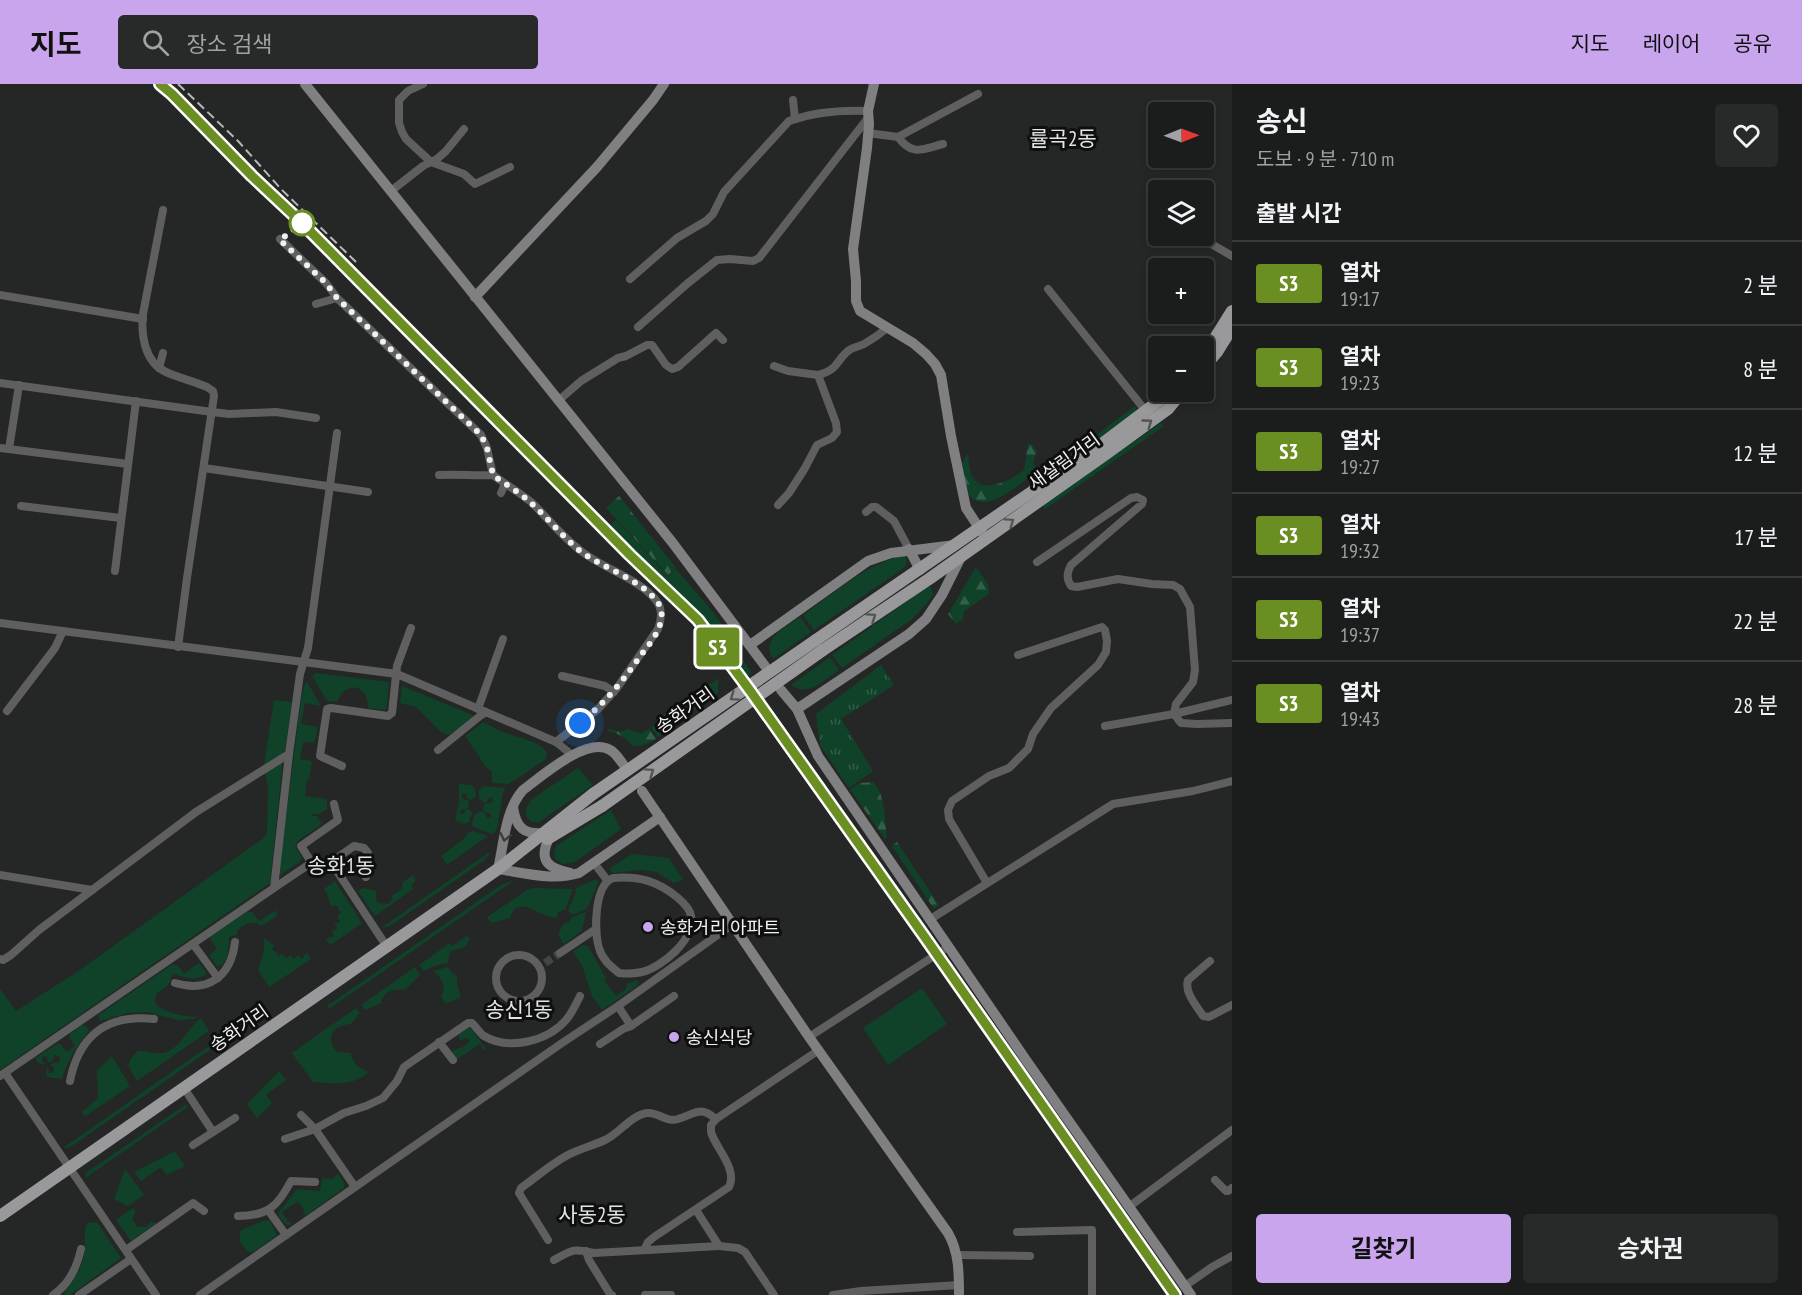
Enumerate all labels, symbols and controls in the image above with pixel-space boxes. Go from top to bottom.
search box [118,15,538,69]
text: 지도 [30,25,82,62]
icon: search [139,26,172,59]
text: 장소 검색 [187,30,272,58]
text: 지도 [1571,30,1609,57]
text: 레이어 [1642,30,1700,57]
text: 공유 [1733,30,1772,57]
north arrow [1148,102,1214,168]
map controls [1148,102,1214,402]
text: 송신 [1256,102,1308,139]
button: heart [1715,104,1778,167]
district label: 률곡2동 [1029,125,1097,152]
text: 도보 · 9 분 · 710 m [1256,146,1394,172]
button: layers [1148,180,1214,246]
text: 출발 시간 [1256,199,1341,227]
unlabelled marker [289,210,315,236]
button: + [1148,258,1214,324]
text: 열차 [1340,258,1380,286]
text: S3 [1279,270,1299,297]
text: 2 분 [1743,271,1778,299]
text: 19:17 [1340,286,1380,312]
button: − [1148,336,1214,402]
text: 열차 [1340,342,1380,370]
text: S3 [1279,354,1299,381]
text: 8 분 [1743,355,1778,383]
text: 19:23 [1340,370,1380,396]
one-way arrow [1142,419,1153,430]
text: 열차 [1340,426,1380,454]
street label: 새살림거리 [1024,427,1104,495]
text: S3 [1279,438,1299,465]
text: 12 분 [1733,439,1778,467]
text: 19:27 [1340,454,1380,480]
text: 열차 [1340,510,1380,538]
one-way arrow [1004,518,1015,529]
text: S3 [1279,522,1299,549]
text: 17 분 [1734,523,1778,551]
text: 19:32 [1340,538,1380,564]
text: 열차 [1340,594,1380,622]
text: S3 [1279,606,1299,633]
text: 22 분 [1733,607,1778,635]
one-way arrow [865,614,876,625]
text: 19:37 [1340,622,1380,648]
line badge: S3 [691,628,745,666]
text: S3 [708,634,728,661]
text: 열차 [1340,678,1380,706]
street label: 송화거리 [651,682,719,738]
one-way arrow [729,690,740,701]
text: S3 [1279,690,1299,717]
text: 28 분 [1733,691,1778,719]
text: 19:43 [1340,706,1380,732]
your location [565,708,595,738]
one-way arrow [643,768,654,779]
one-way arrow [499,831,512,841]
district label: 송화1동 [307,852,375,879]
place label: 송화거리 아파트 [660,916,780,939]
marker: 송화거리 아파트 [641,920,655,934]
district label: 송신1동 [485,996,553,1023]
street label: 송화거리 [205,1000,273,1056]
place label: 송신식당 [686,1026,752,1049]
marker: 송신식당 [667,1030,681,1044]
district label: 사동2동 [558,1201,626,1228]
button: 길찾기 [1256,1214,1511,1283]
button: 승차권 [1523,1214,1778,1283]

